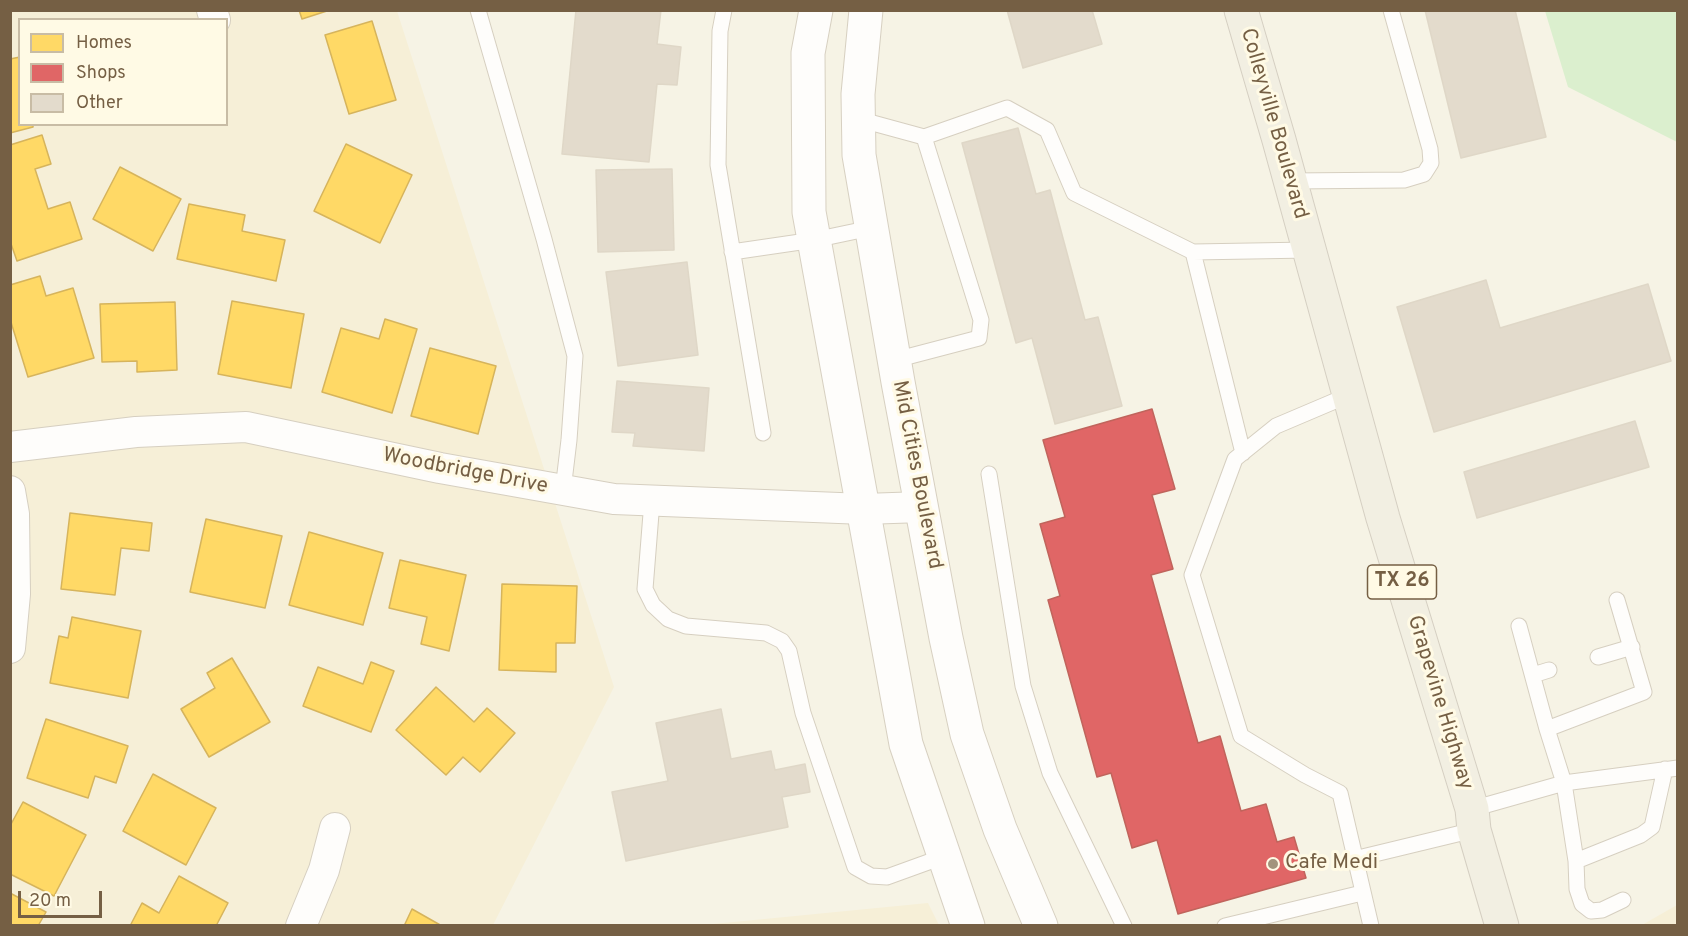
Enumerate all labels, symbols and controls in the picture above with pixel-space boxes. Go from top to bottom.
legend [18,18,228,126]
street label: Colleyville Boulevard [1234,26,1312,222]
text: Homes [76,32,132,55]
text: Shops [76,62,126,85]
text: Other [76,92,123,115]
street label: Mid Cities Boulevard [885,379,947,571]
street label: Woodbridge Drive [380,444,550,500]
road number: TX 26 [1368,565,1436,599]
street label: Grapevine Highway [1400,613,1478,793]
place label: Cafe Medi [1285,851,1378,877]
marker: Cafe Medi [1266,857,1280,871]
scale bar [21,879,105,917]
text: 20 m [29,890,71,913]

